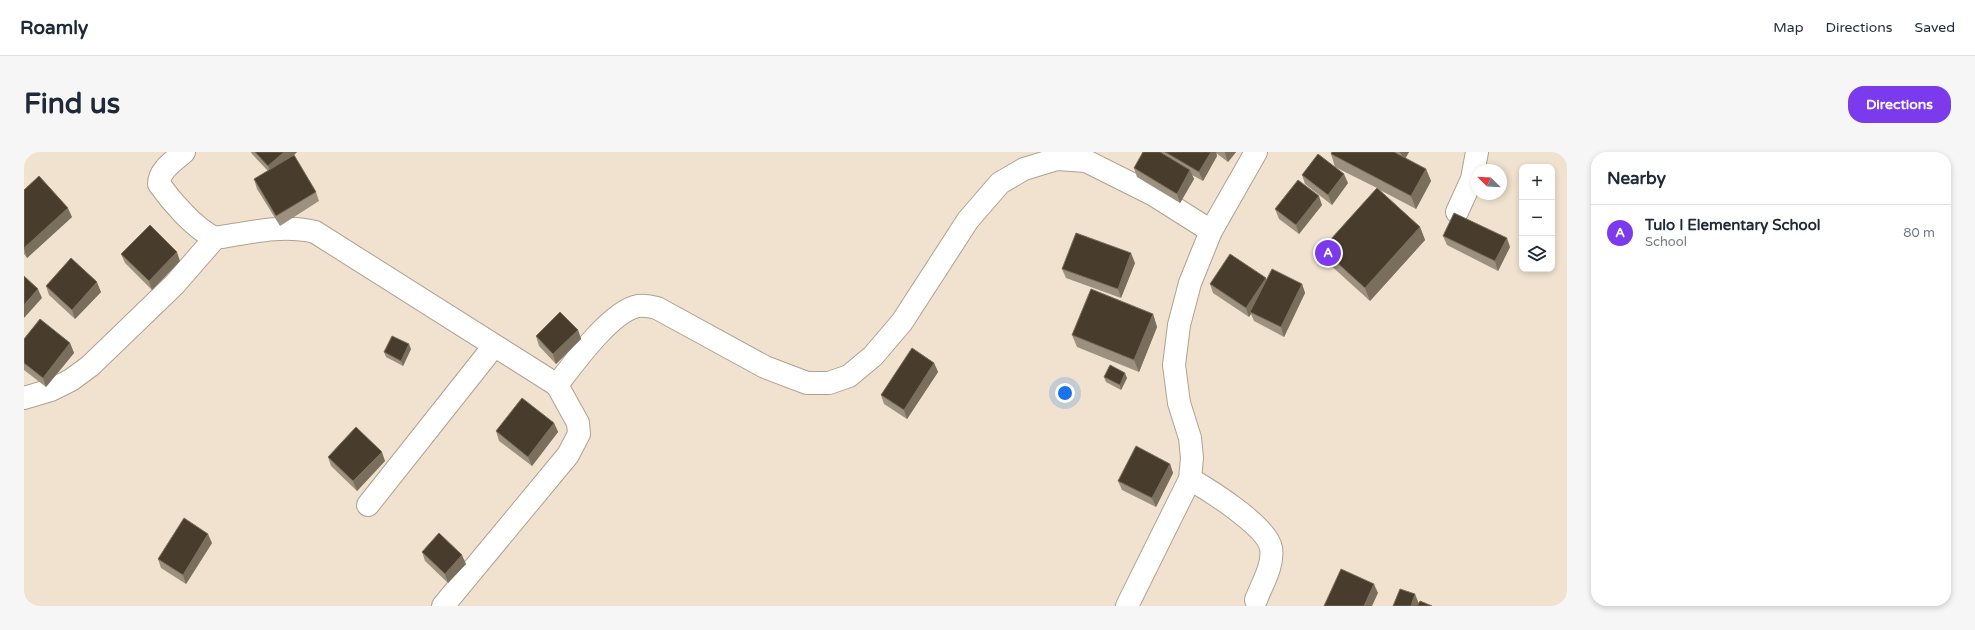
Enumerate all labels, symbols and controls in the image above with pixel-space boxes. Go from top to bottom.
text: Roamly [20,17,88,39]
text: Map [1773,19,1804,36]
text: Directions [1826,19,1893,36]
text: Saved [1915,19,1955,36]
button: Directions [1848,86,1951,123]
text: Find us [24,87,120,121]
north arrow [1471,164,1507,200]
map controls [1519,164,1555,272]
button: + [1519,164,1555,200]
text: Nearby [1607,168,1666,189]
button: − [1519,200,1555,236]
text: Tulo I Elementary School [1645,216,1821,234]
text: A [1615,225,1625,241]
text: 80 m [1903,225,1935,241]
text: School [1645,234,1687,250]
button: layers [1519,236,1555,272]
pin: A [1315,238,1341,268]
your location [1055,383,1075,403]

